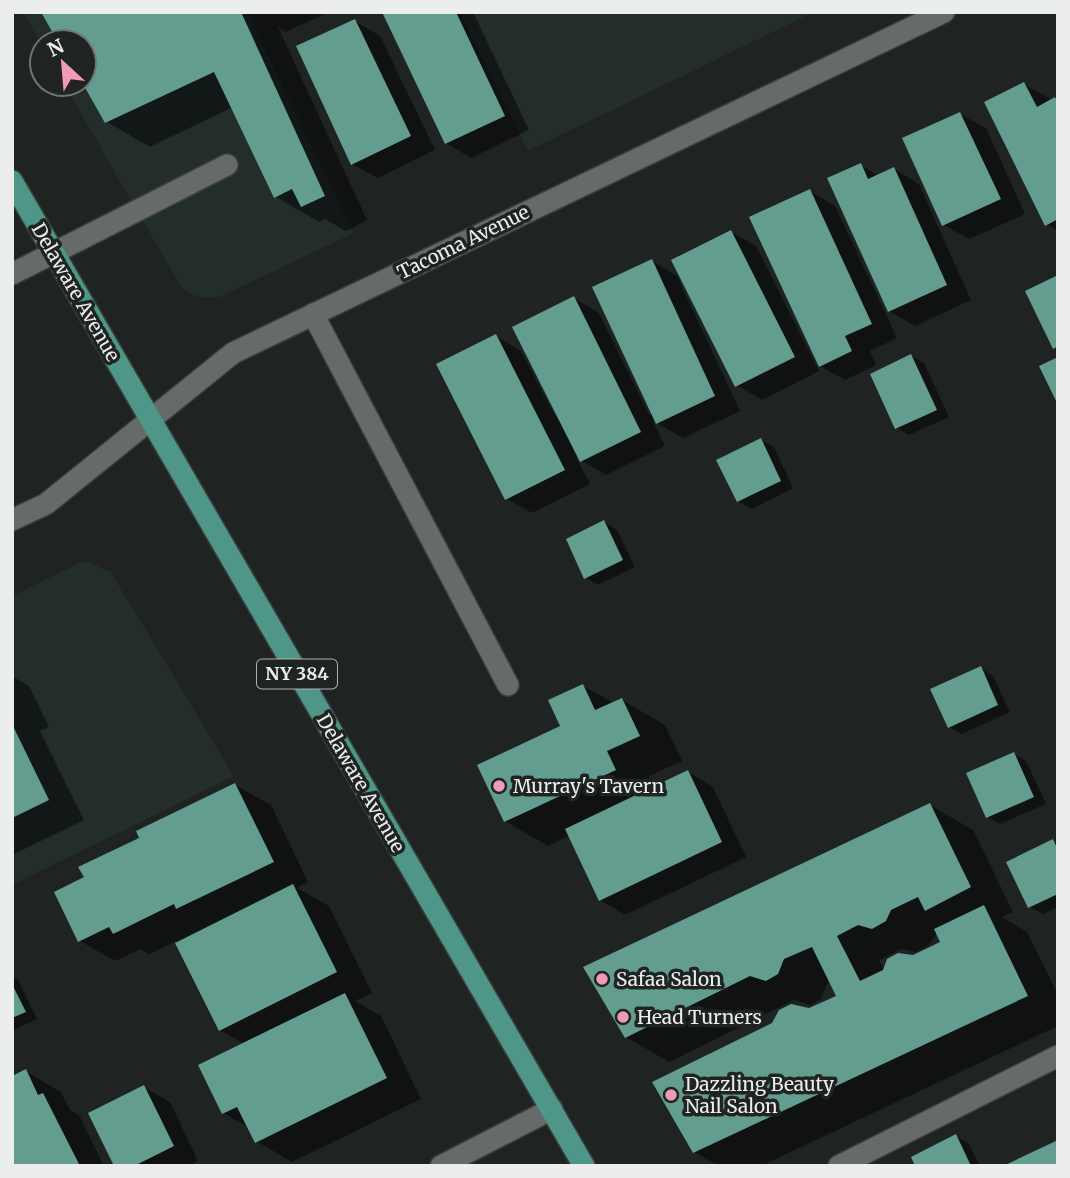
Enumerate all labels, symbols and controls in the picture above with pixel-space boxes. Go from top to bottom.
north arrow [28,28,98,98]
text: N [44,34,68,62]
street label: Tacoma Avenue [393,200,533,284]
street label: Delaware Avenue [27,218,125,366]
road number: NY 384 [257,660,337,688]
street label: Delaware Avenue [312,709,410,857]
place label: Murray's Tavern [513,774,664,798]
marker: Murray's Tavern [491,778,507,794]
place label: Safaa Salon [616,967,722,991]
marker: Safaa Salon [594,971,610,987]
place label: Head Turners [637,1005,762,1029]
marker: Head Turners [615,1009,631,1025]
place label: Dazzling Beauty Nail Salon [685,1072,834,1118]
marker: Dazzling Beauty Nail Salon [663,1087,679,1103]

